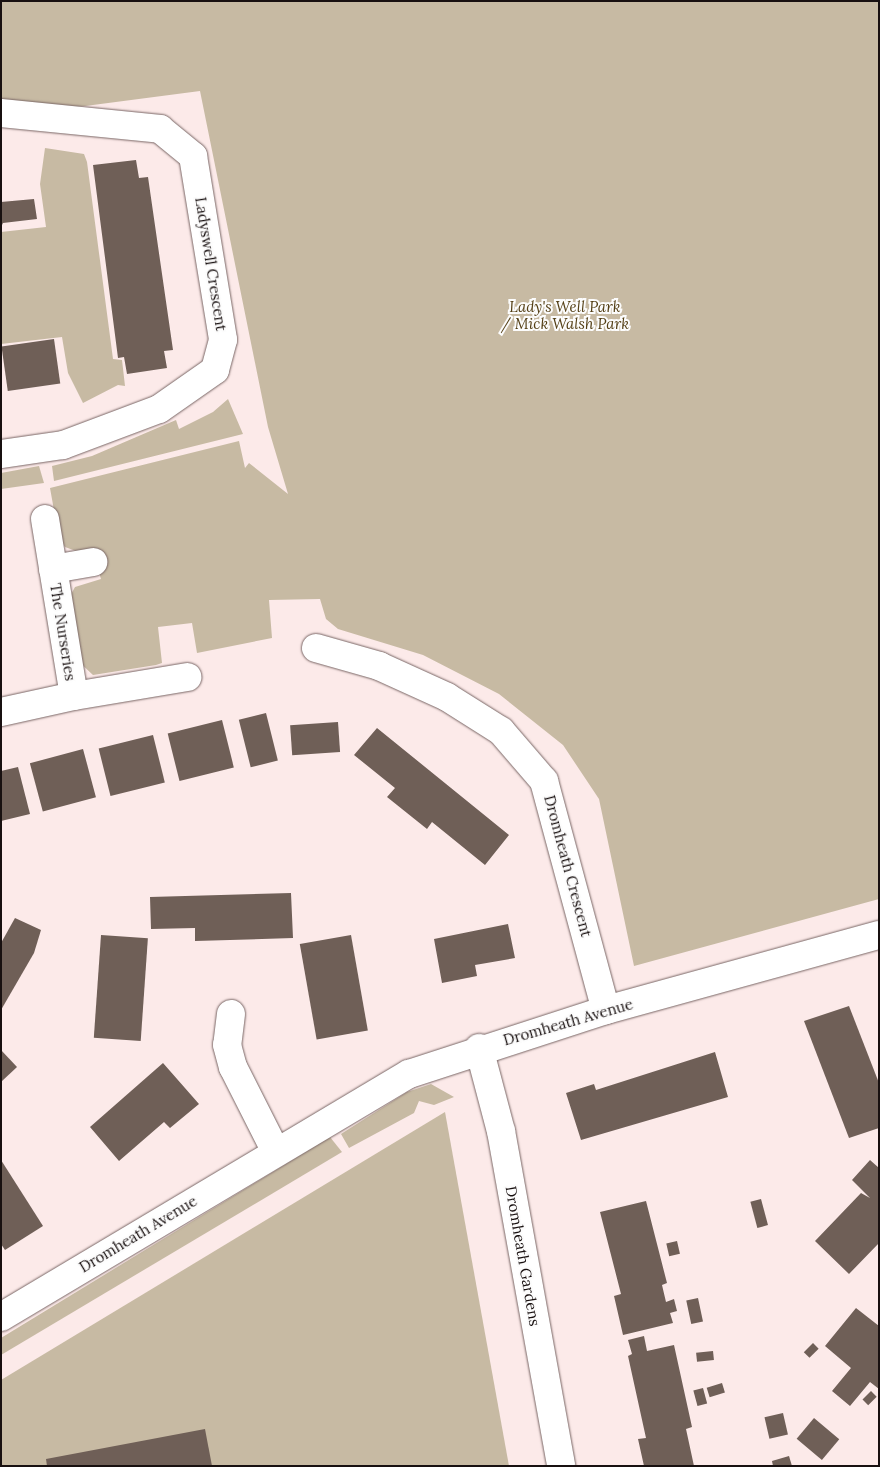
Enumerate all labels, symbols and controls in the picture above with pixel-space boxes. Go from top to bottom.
street label: Ladyswell Crescent [192,196,230,332]
park label: Lady's Well Park / Mick Walsh Park [501,297,629,332]
street label: The Nurseries [46,582,80,682]
street label: Dromheath Crescent [540,793,596,939]
street label: Dromheath Avenue [501,995,635,1049]
street label: Dromheath Gardens [502,1185,544,1327]
street label: Dromheath Avenue [76,1192,200,1276]

